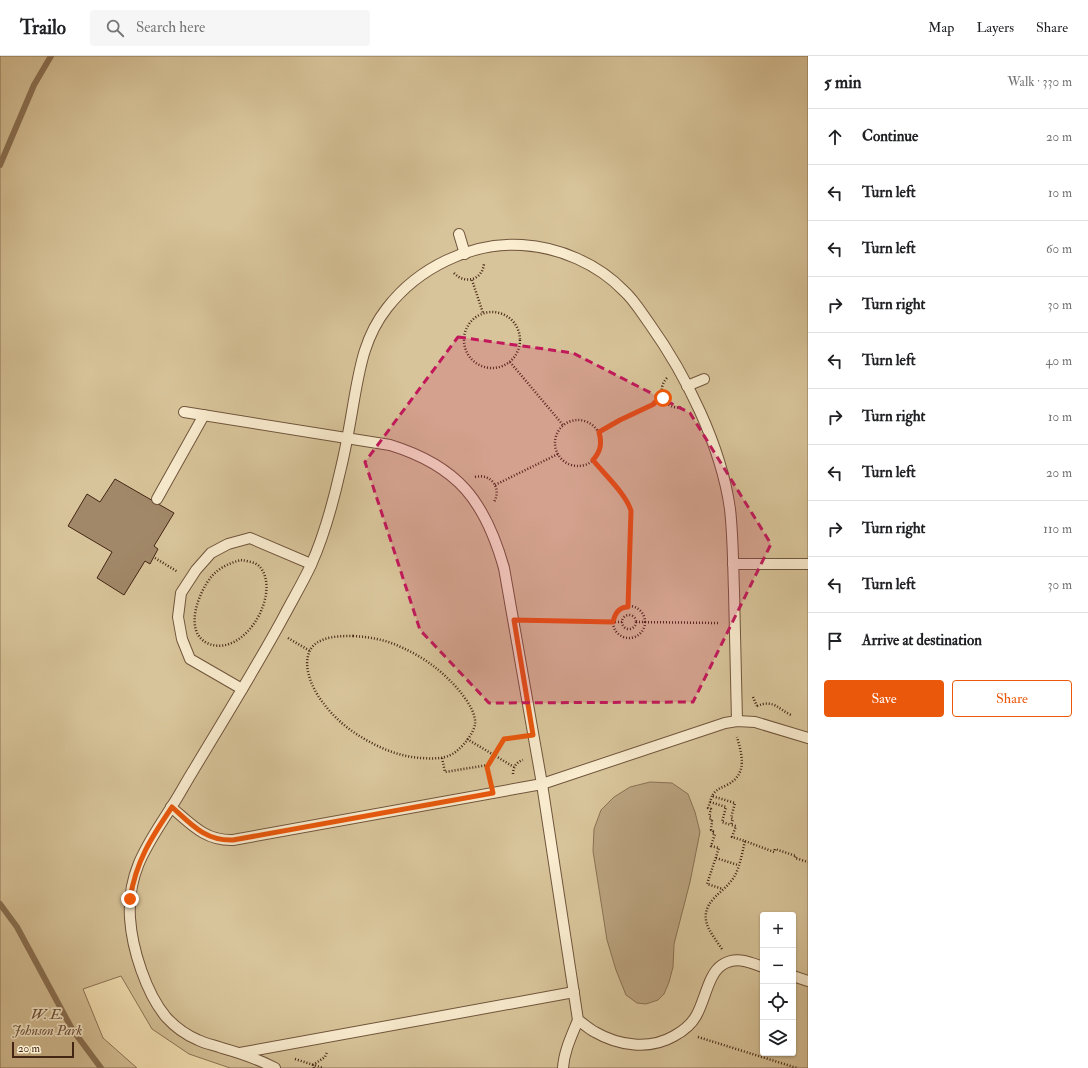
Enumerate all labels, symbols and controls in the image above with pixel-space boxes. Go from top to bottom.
search box [90,10,370,46]
text: Trailo [20,16,66,40]
icon: search [104,17,126,39]
text: Search here [136,18,205,37]
text: Map [928,19,954,36]
text: Layers [976,19,1014,36]
text: Share [1036,19,1068,36]
text: 5 min [824,72,862,93]
text: Walk · 330 m [1008,74,1072,90]
icon: ahead [824,126,846,148]
text: Continue [862,127,918,146]
text: 20 m [1046,129,1072,145]
icon: left [824,182,846,204]
text: Turn left [862,183,916,202]
text: 10 m [1048,185,1072,201]
icon: left [824,238,846,260]
text: Turn left [862,239,916,258]
text: 60 m [1046,241,1072,257]
icon: right [824,294,846,316]
text: Turn right [862,295,925,314]
text: 30 m [1048,297,1072,313]
icon: left [824,350,846,372]
text: Turn left [862,351,916,370]
text: 40 m [1046,353,1072,369]
route start [654,389,672,407]
icon: right [824,406,846,428]
text: Turn right [862,407,925,426]
text: 10 m [1048,409,1072,425]
icon: left [824,462,846,484]
text: Turn left [862,463,916,482]
text: 20 m [1046,465,1072,481]
icon: right [824,518,846,540]
text: Turn right [862,519,925,538]
text: 110 m [1043,521,1072,537]
icon: left [824,574,846,596]
text: Turn left [862,575,916,594]
text: 30 m [1048,577,1072,593]
icon: arrive [824,630,846,652]
text: Arrive at destination [862,631,982,650]
button: Save [824,680,944,717]
button: Share [952,680,1072,717]
route end [121,890,139,908]
map controls [760,912,796,1056]
button: + [760,912,796,948]
button: − [760,948,796,984]
button: locate [760,984,796,1020]
park label: W. E. Johnson Park [12,1006,83,1039]
button: layers [760,1020,796,1056]
scale bar [12,1040,74,1059]
text: 20 m [18,1042,40,1055]

